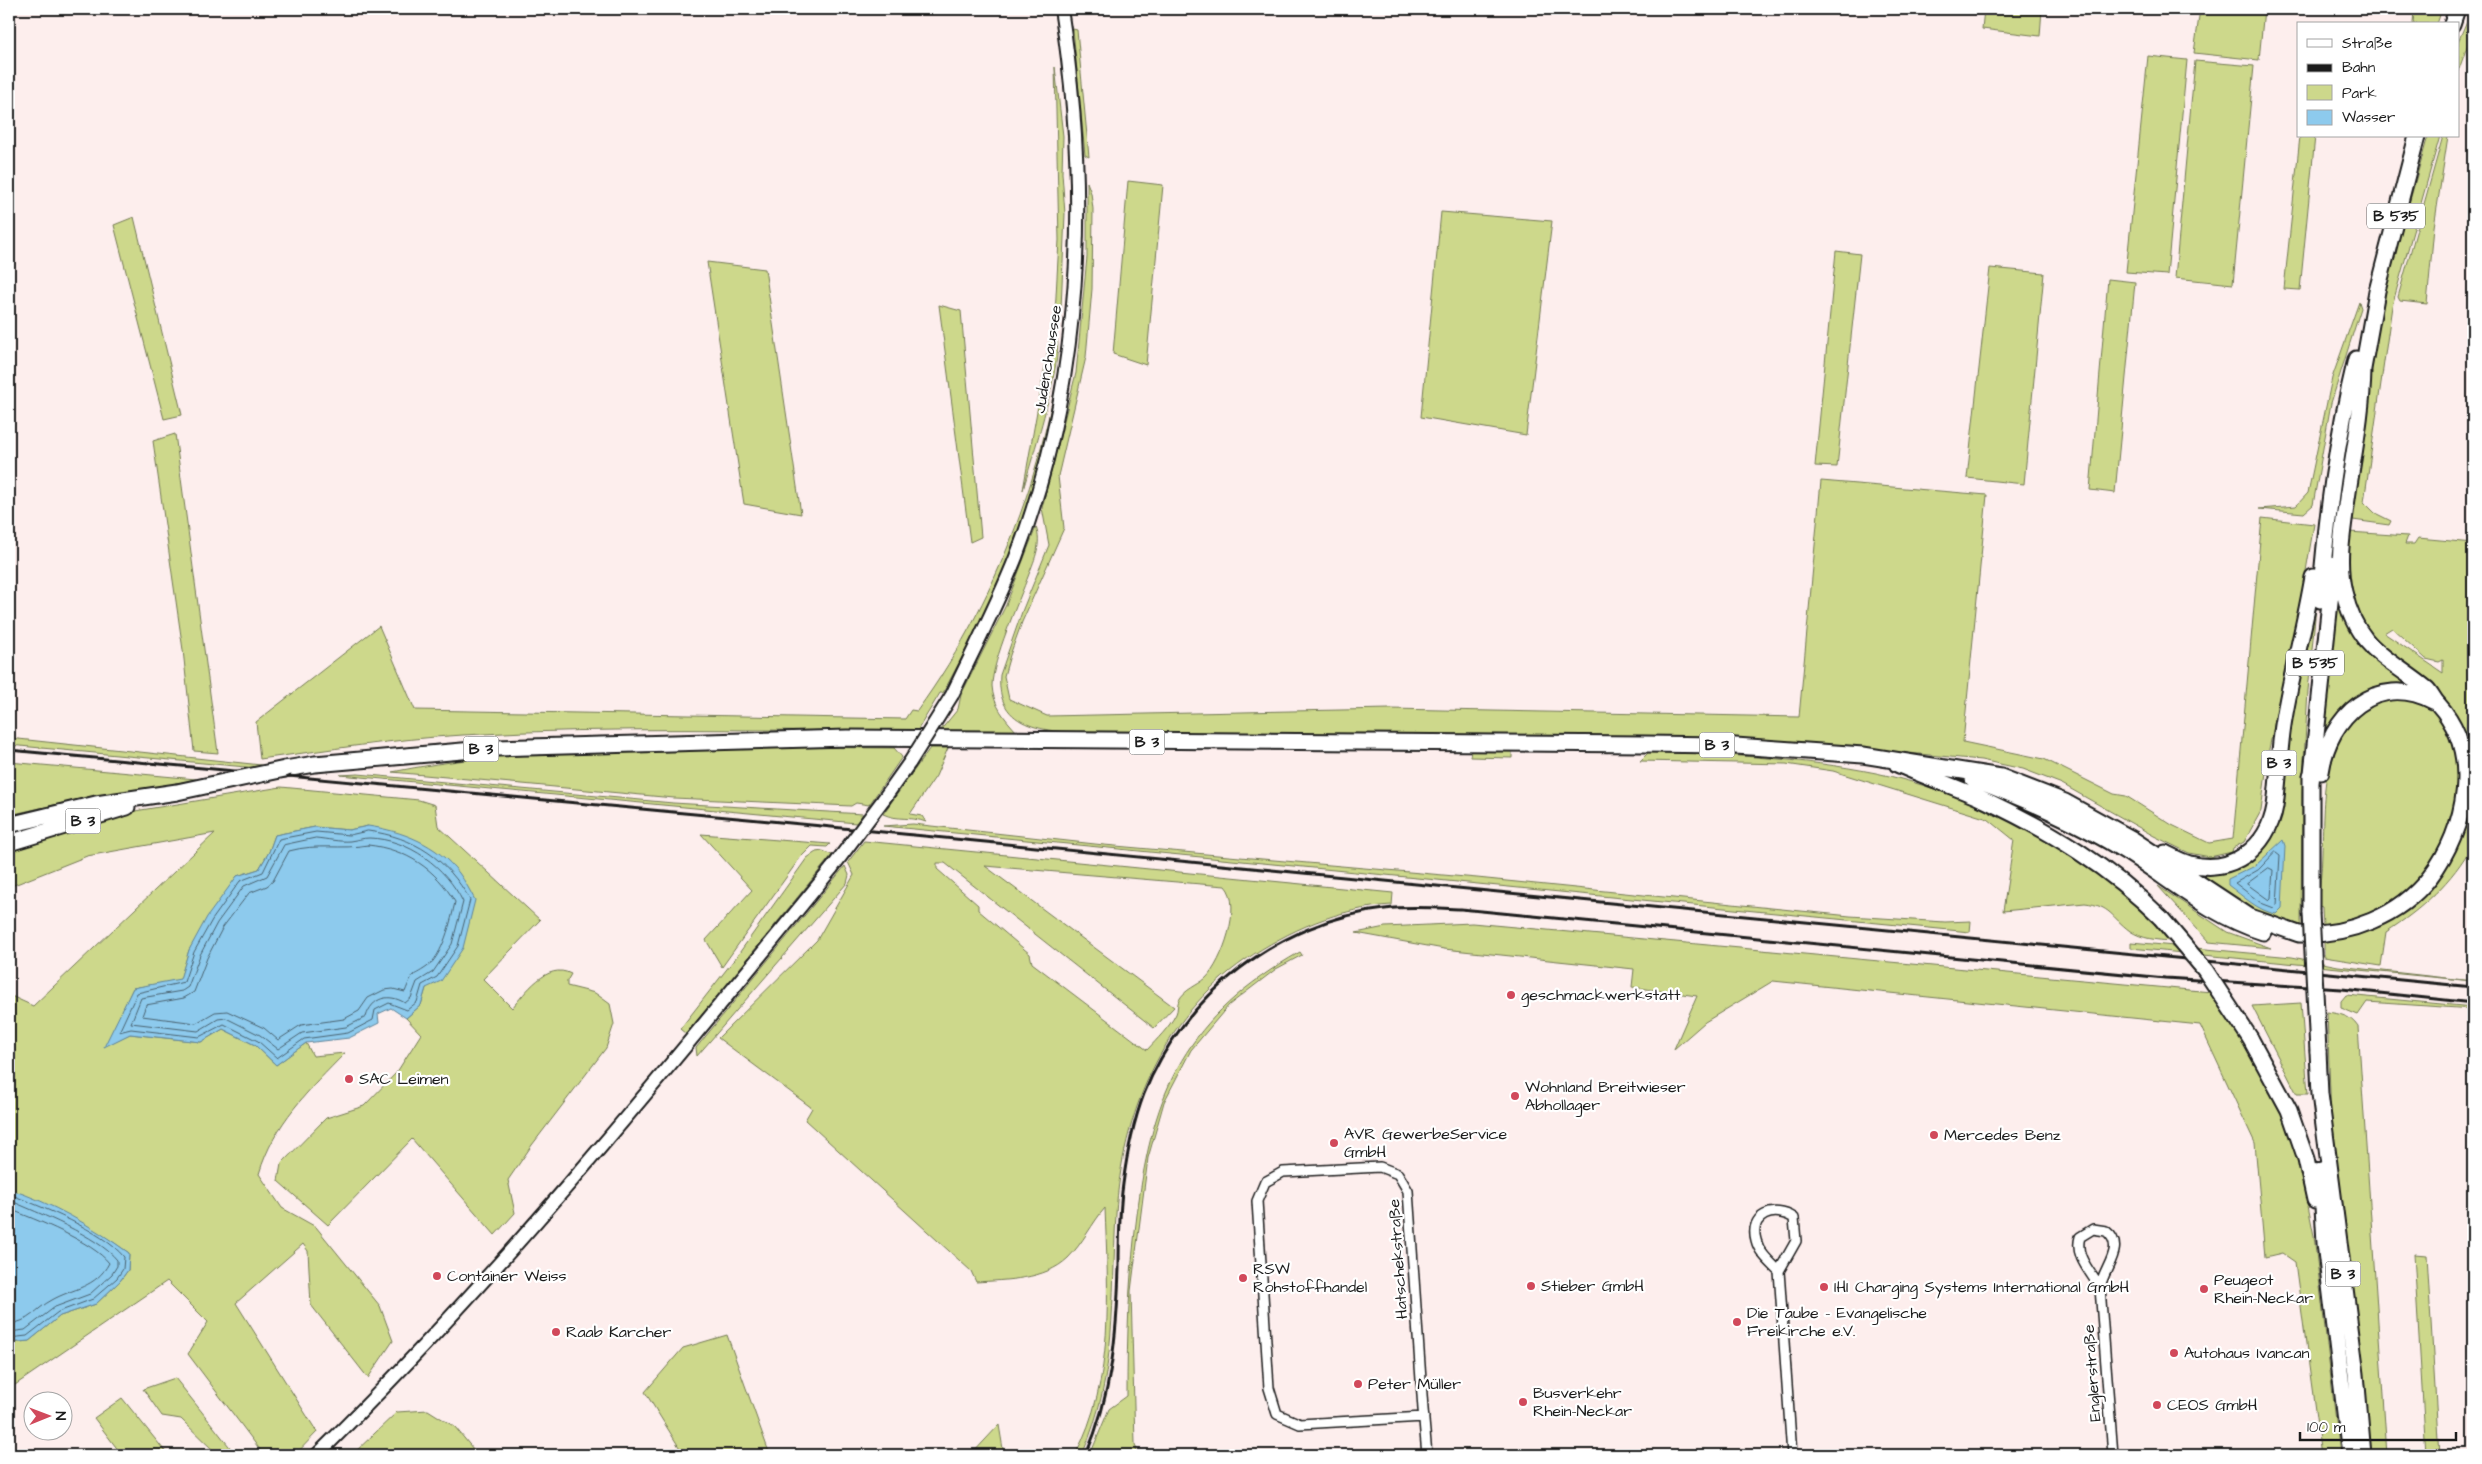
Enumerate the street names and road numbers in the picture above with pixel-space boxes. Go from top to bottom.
road number: B 535 [2367,204,2425,228]
street label: Judenchaussee [1029,303,1067,415]
road number: B 535 [2286,650,2344,676]
road number: B 3 [1130,730,1164,754]
road number: B 3 [1700,732,1734,758]
road number: B 3 [464,736,498,762]
road number: B 3 [2262,750,2296,776]
road number: B 3 [66,808,100,834]
street label: Hatschekstraße [1383,1198,1413,1320]
road number: B 3 [2326,1262,2360,1286]
street label: Englerstraße [2078,1323,2107,1422]

